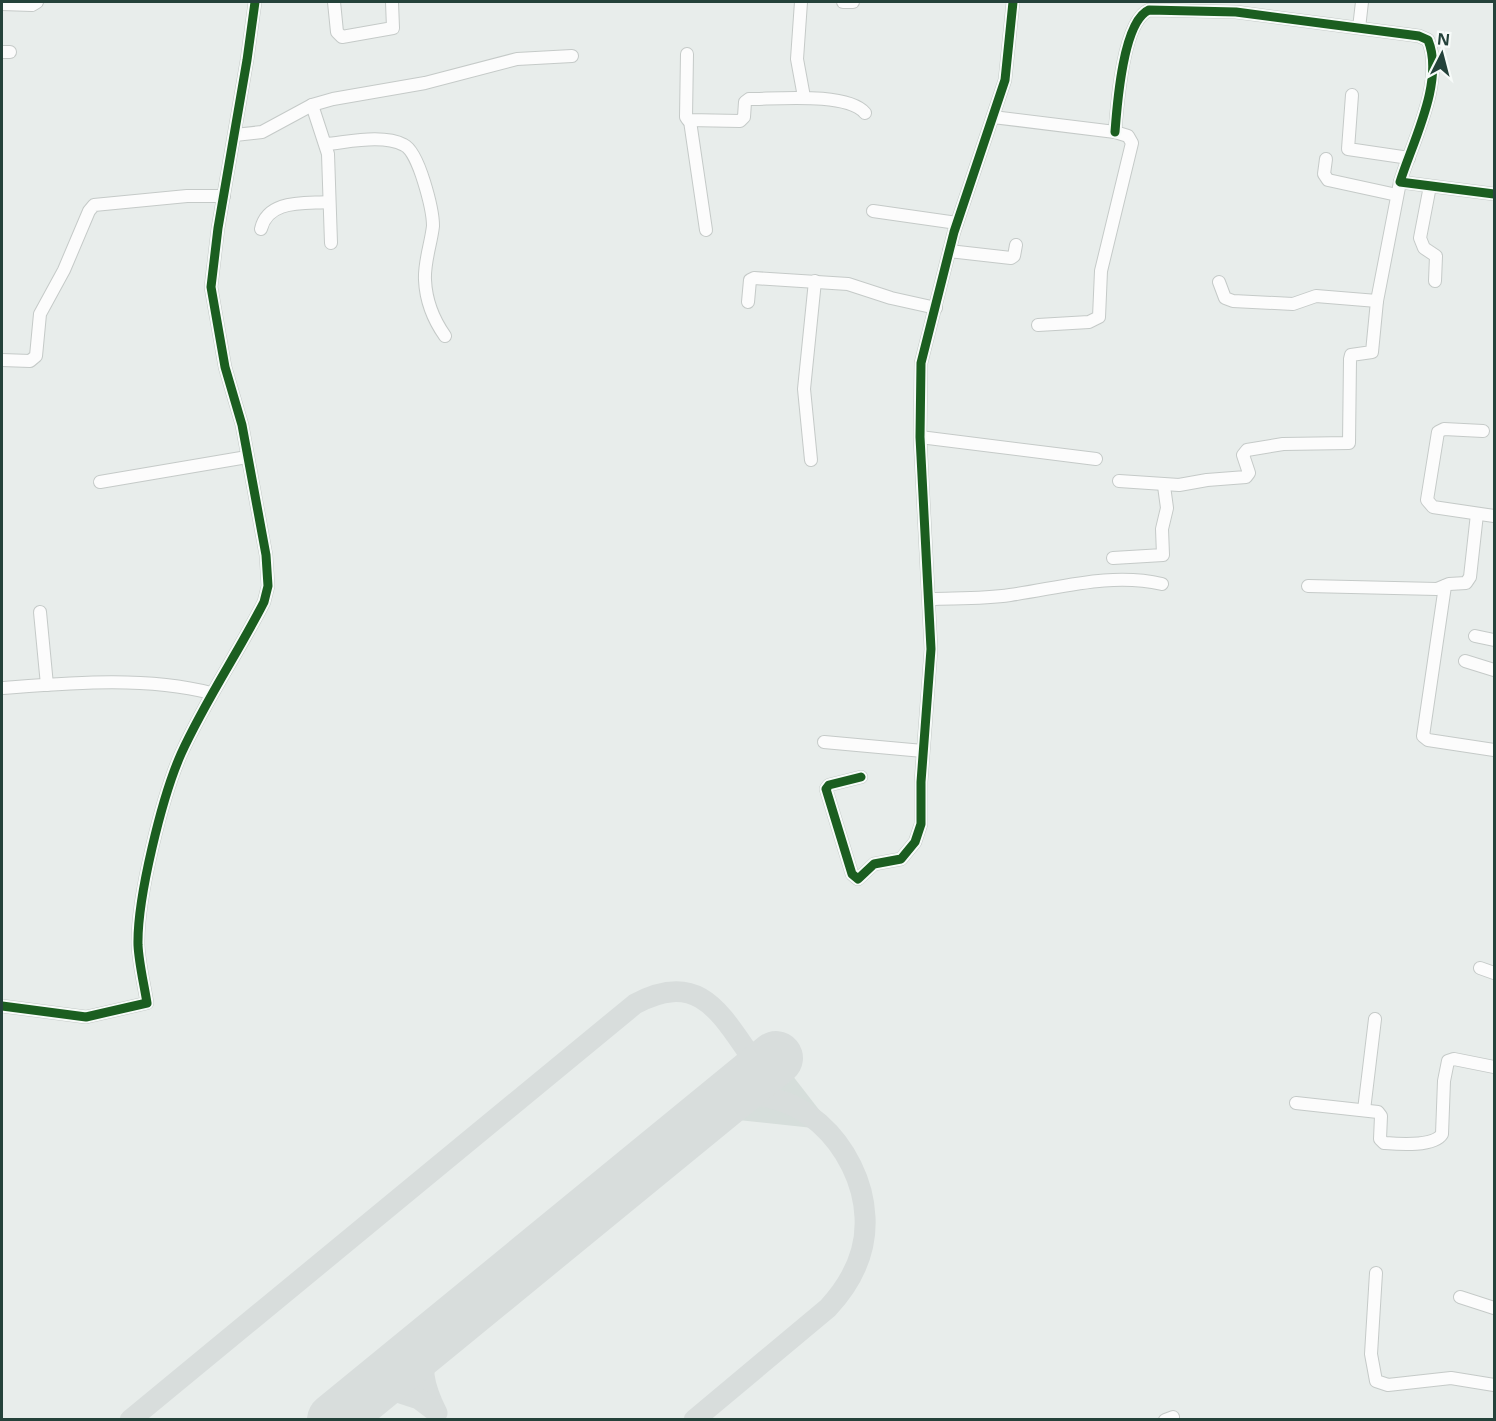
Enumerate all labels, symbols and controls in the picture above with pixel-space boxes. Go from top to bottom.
north arrow [1412,24,1472,84]
text: N [1436,27,1451,51]

